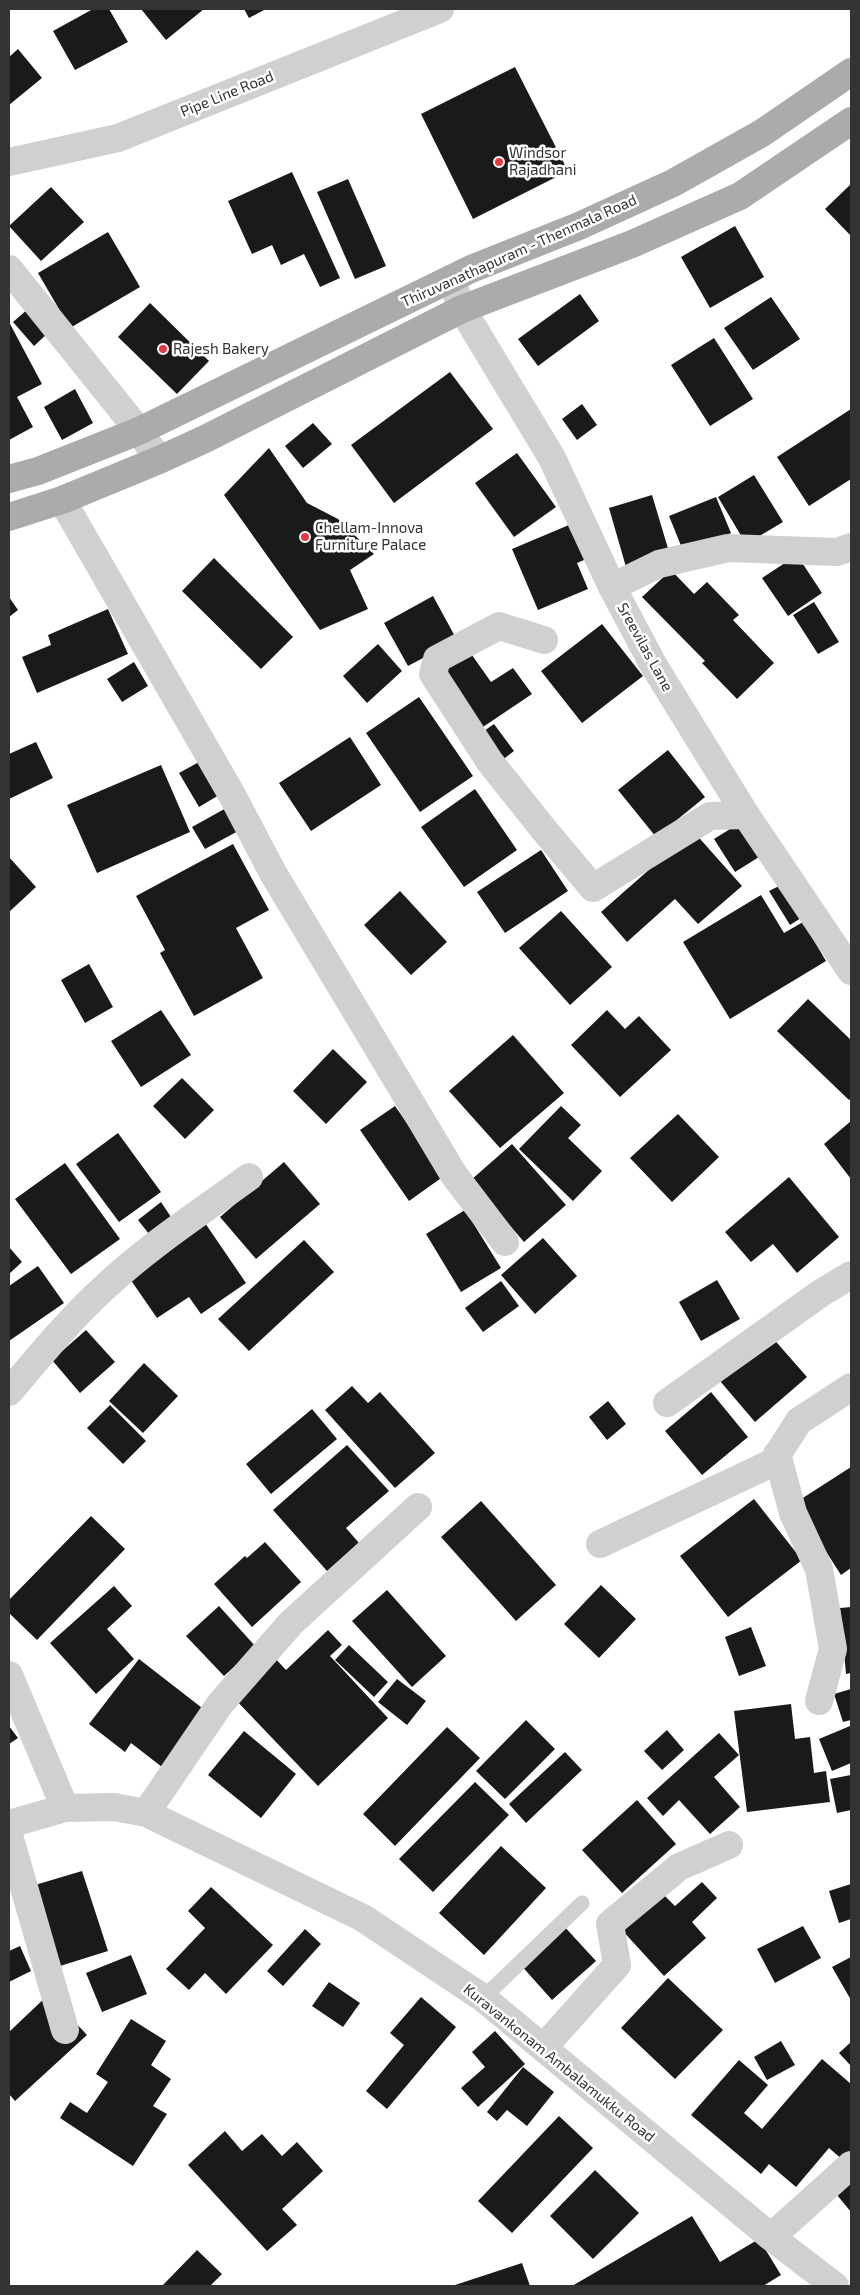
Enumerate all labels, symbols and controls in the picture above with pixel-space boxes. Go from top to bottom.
street label: Pipe Line Road [178,67,276,121]
place label: Windsor Rajadhani [509,144,576,179]
marker: Windsor Rajadhani [493,156,505,168]
street label: Thiruvanathapuram - Thenmala Road [399,191,639,311]
place label: Rajesh Bakery [173,340,269,358]
marker: Rajesh Bakery [157,343,169,355]
place label: Chellam-Innova Furniture Palace [315,519,426,554]
marker: Chellam-Innova Furniture Palace [299,531,311,543]
street label: Sreevilas Lane [613,600,677,694]
street label: Kuravankonam Ambalamukku Road [460,1980,658,2146]

